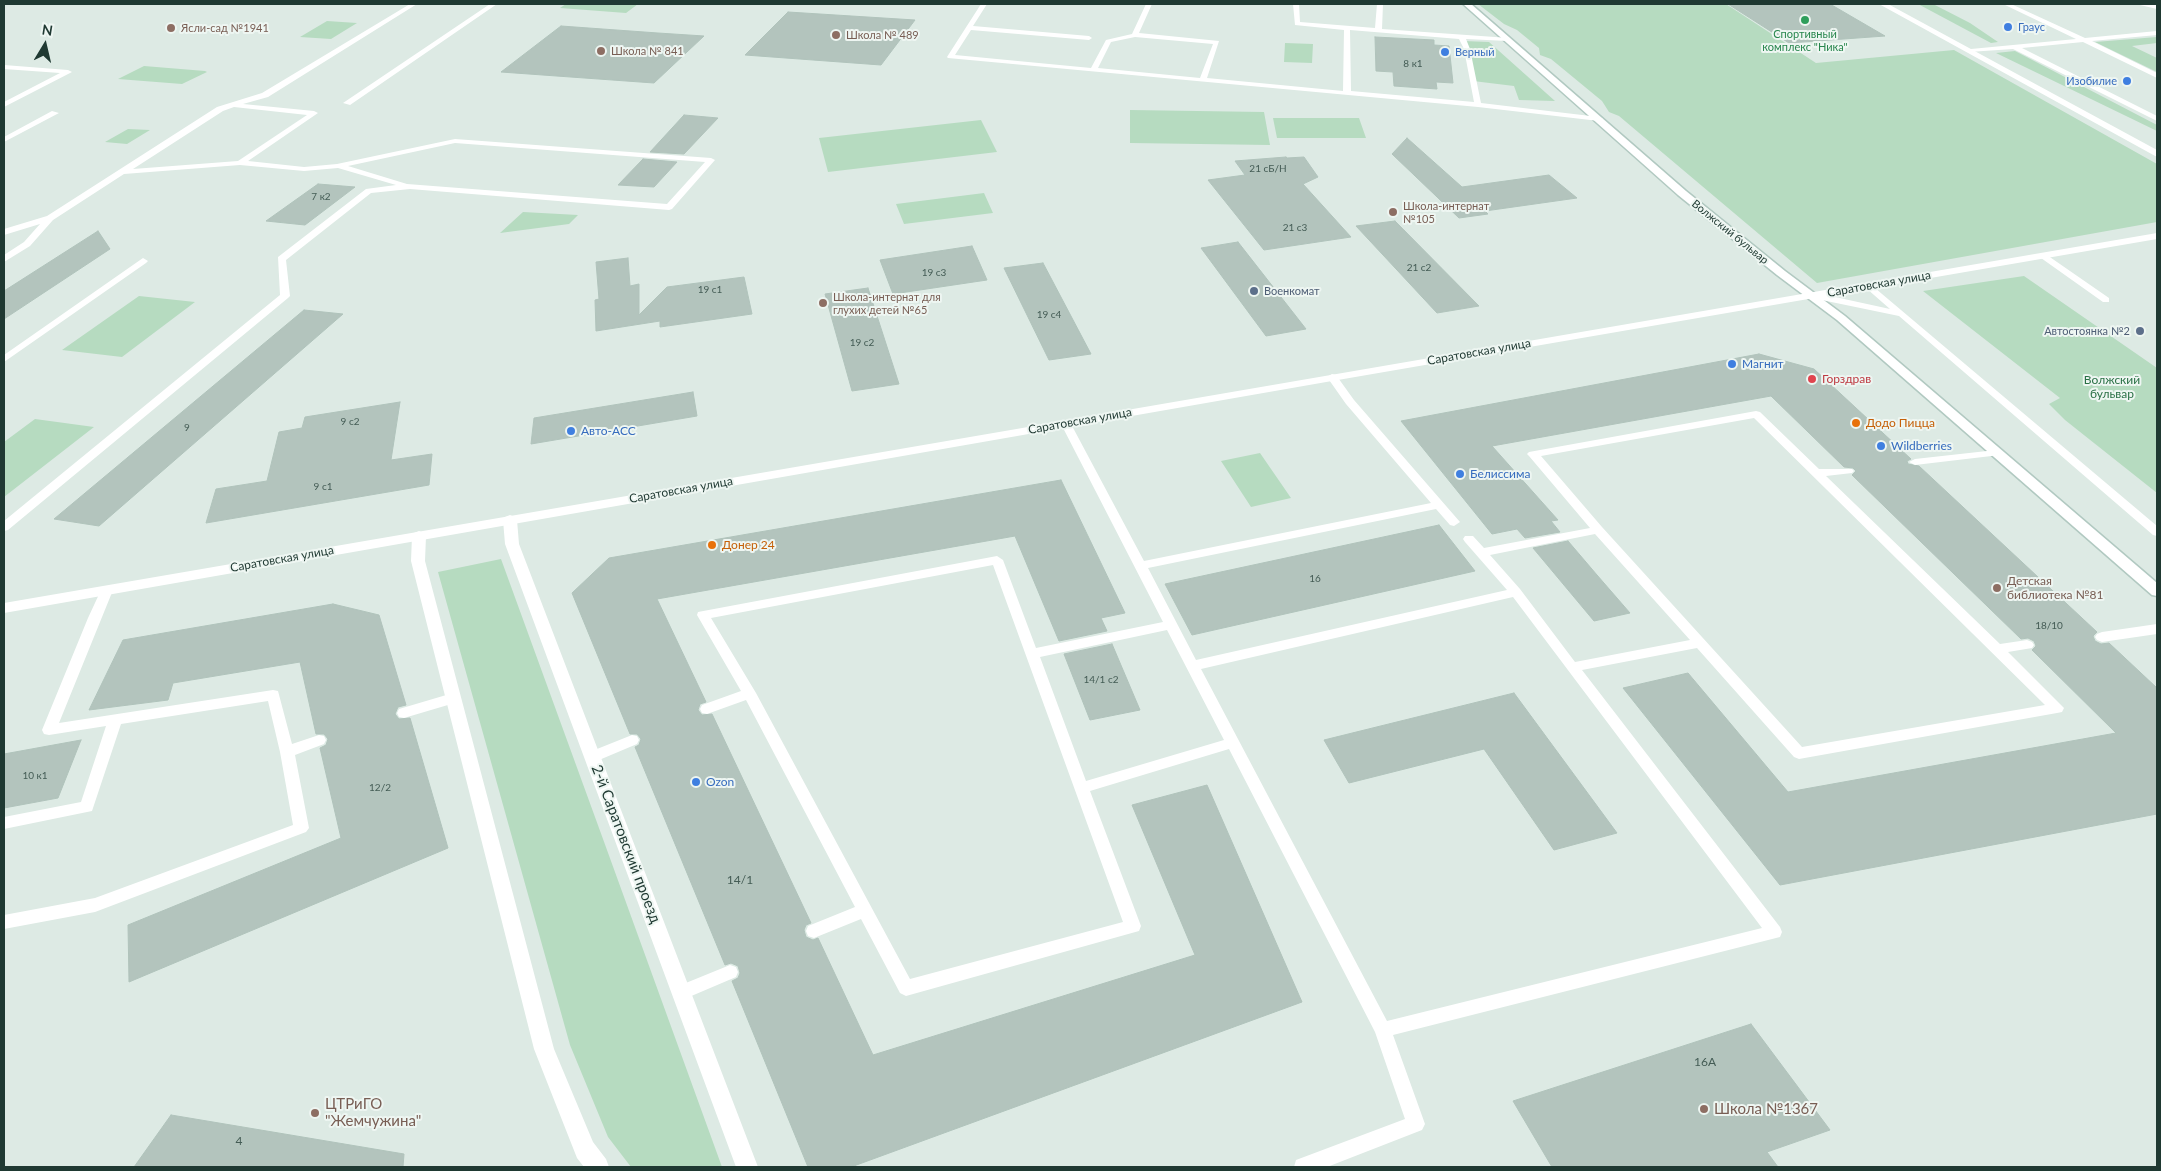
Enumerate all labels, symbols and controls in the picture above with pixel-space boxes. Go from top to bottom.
marker: Спортивный комплекс "Ника" [1799,14,1811,26]
north arrow [20,20,70,70]
text: N [41,20,54,39]
place label: Граус [2018,20,2045,34]
place label: Ясли-сад №1941 [181,21,269,35]
marker: Граус [2002,21,2014,33]
marker: Ясли-сад №1941 [165,22,177,34]
place label: Спортивный комплекс "Ника" [1762,27,1848,53]
place label: Школа № 489 [846,28,919,42]
marker: Школа № 489 [830,29,842,41]
place label: Школа № 841 [611,44,684,58]
marker: Школа № 841 [595,45,607,57]
place label: Верный [1455,45,1494,59]
marker: Верный [1439,46,1451,58]
house number: 8 к1 [1403,58,1423,70]
place label: Изобилие [2066,74,2117,88]
marker: Изобилие [2121,75,2133,87]
house number: 21 cБ/Н [1249,163,1287,175]
house number: 7 к2 [311,191,331,203]
street label: Волжский бульвар [1689,197,1771,267]
place label: Школа-интернат №105 [1403,199,1489,225]
marker: Школа-интернат №105 [1387,206,1399,218]
house number: 21 с3 [1283,222,1307,234]
house number: 21 с2 [1407,262,1431,274]
house number: 19 с3 [922,267,946,279]
street label: Саратовская улица [1826,268,1932,300]
house number: 19 с1 [698,284,722,296]
place label: Военкомат [1264,284,1320,298]
marker: Военкомат [1248,285,1260,297]
place label: Школа-интернат для глухих детей №65 [833,290,941,316]
marker: Школа-интернат для глухих детей №65 [817,297,829,309]
house number: 19 с4 [1037,309,1061,321]
place label: Автостоянка №2 [2044,324,2130,338]
marker: Автостоянка №2 [2134,325,2146,337]
street label: Саратовская улица [1426,336,1532,368]
house number: 19 с2 [850,337,874,349]
place label: Магнит [1742,357,1784,371]
marker: Магнит [1726,358,1738,370]
place label: Горздрав [1822,372,1871,386]
marker: Горздрав [1806,373,1818,385]
park label: Волжский бульвар [2084,373,2140,401]
street label: Саратовская улица [1027,405,1133,437]
house number: 9 с2 [341,416,359,428]
place label: Додо Пицца [1866,416,1935,430]
marker: Додо Пицца [1850,417,1862,429]
house number: 9 [184,422,190,434]
place label: Авто-АСС [581,424,636,438]
marker: Авто-АСС [565,425,577,437]
place label: Wildberries [1891,439,1952,453]
marker: Wildberries [1875,440,1887,452]
place label: Белиссима [1470,467,1530,481]
marker: Белиссима [1454,468,1466,480]
street label: Саратовская улица [628,474,734,506]
house number: 9 с1 [314,481,332,493]
place label: Донер 24 [722,538,775,552]
marker: Донер 24 [706,539,718,551]
street label: Саратовская улица [229,543,335,575]
house number: 16 [1309,573,1321,585]
place label: Детская библиотека №81 [2007,574,2103,602]
marker: Детская библиотека №81 [1991,582,2003,594]
house number: 18/10 [2035,620,2063,632]
house number: 14/1 с2 [1083,674,1119,686]
street label: 2-й Саратовский проезд [587,762,665,926]
house number: 10 к1 [22,770,48,782]
place label: Ozon [706,775,734,789]
marker: Ozon [690,776,702,788]
house number: 12/2 [369,782,391,794]
house number: 14/1 [727,873,753,887]
house number: 16А [1694,1055,1716,1069]
place label: ЦТРиГО "Жемчужина" [325,1095,421,1130]
place label: Школа №1367 [1714,1100,1818,1118]
marker: Школа №1367 [1698,1103,1710,1115]
marker: ЦТРиГО "Жемчужина" [309,1107,321,1119]
house number: 4 [236,1134,242,1148]

